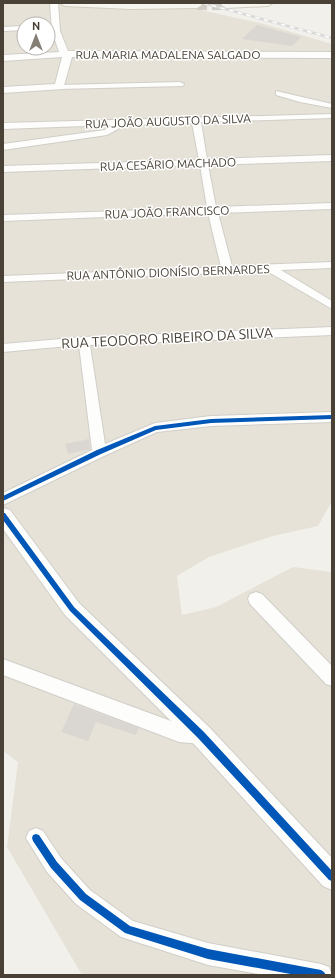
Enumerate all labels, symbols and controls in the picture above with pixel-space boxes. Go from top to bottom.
north arrow [16,16,56,56]
text: N [32,20,40,32]
street label: RUA MARIA MADALENA SALGADO [75,48,261,61]
street label: RUA JOÃO AUGUSTO DA SILVA [85,112,251,130]
street label: RUA CESÁRIO MACHADO [100,155,236,173]
street label: RUA JOÃO FRANCISCO [104,203,230,221]
street label: RUA ANTÔNIO DIONÍSIO BERNARDES [66,262,270,282]
street label: RUA TEODORO RIBEIRO DA SILVA [61,324,273,352]

